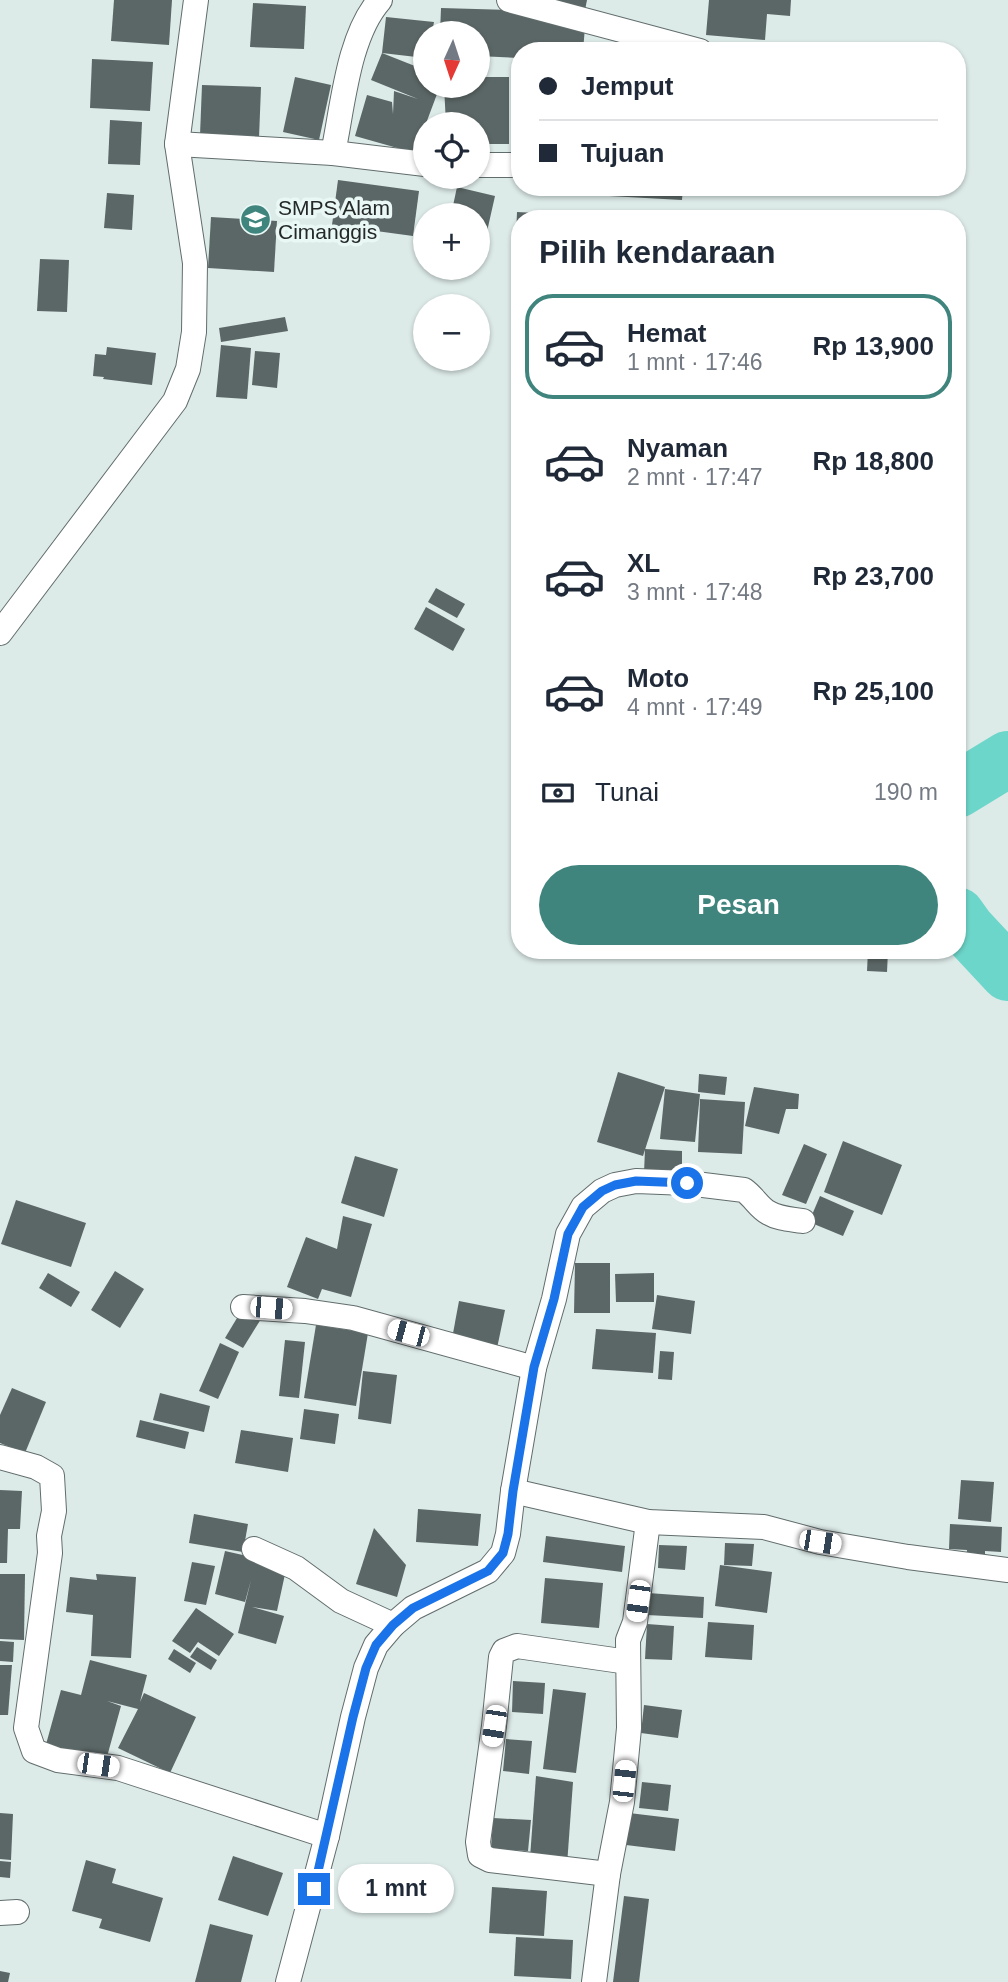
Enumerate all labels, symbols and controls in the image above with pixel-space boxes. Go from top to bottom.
north arrow [413,21,490,98]
map controls [413,21,490,371]
text: Jemput [581,71,673,101]
button: locate [413,112,490,189]
text: Tujuan [581,138,664,168]
place label: SMPS Alam Cimanggis [278,196,390,243]
school or university icon: SMPS Alam Cimanggis [238,202,272,236]
button: + [413,203,490,280]
text: Pilih kendaraan [539,234,776,270]
button: − [413,294,490,371]
icon: car [543,315,606,378]
text: Hemat [627,318,706,348]
text: Rp 13,900 [813,331,934,361]
text: 1 mnt · 17:46 [627,349,763,375]
icon: car [543,430,606,493]
text: Nyaman [627,433,728,463]
text: Rp 18,800 [813,446,934,476]
text: 2 mnt · 17:47 [627,464,763,490]
icon: car [543,545,606,608]
text: XL [627,548,660,578]
text: Rp 23,700 [813,561,934,591]
text: 3 mnt · 17:48 [627,579,763,605]
icon: car [543,660,606,723]
text: Moto [627,663,689,693]
text: Rp 25,100 [813,676,934,706]
text: 4 mnt · 17:49 [627,694,763,720]
icon: cash [539,774,577,812]
text: Tunai [595,777,659,807]
text: 190 m [874,779,938,805]
button: Pesan [539,865,938,945]
route start [671,1167,703,1199]
car [250,1296,293,1320]
car [385,1317,432,1349]
car [798,1528,843,1556]
car [625,1579,652,1623]
car [481,1704,508,1748]
car [76,1752,121,1778]
car [612,1759,637,1803]
callout: 1 mnt [338,1864,454,1913]
route end [298,1873,330,1905]
text: 1 mnt [365,1875,427,1901]

